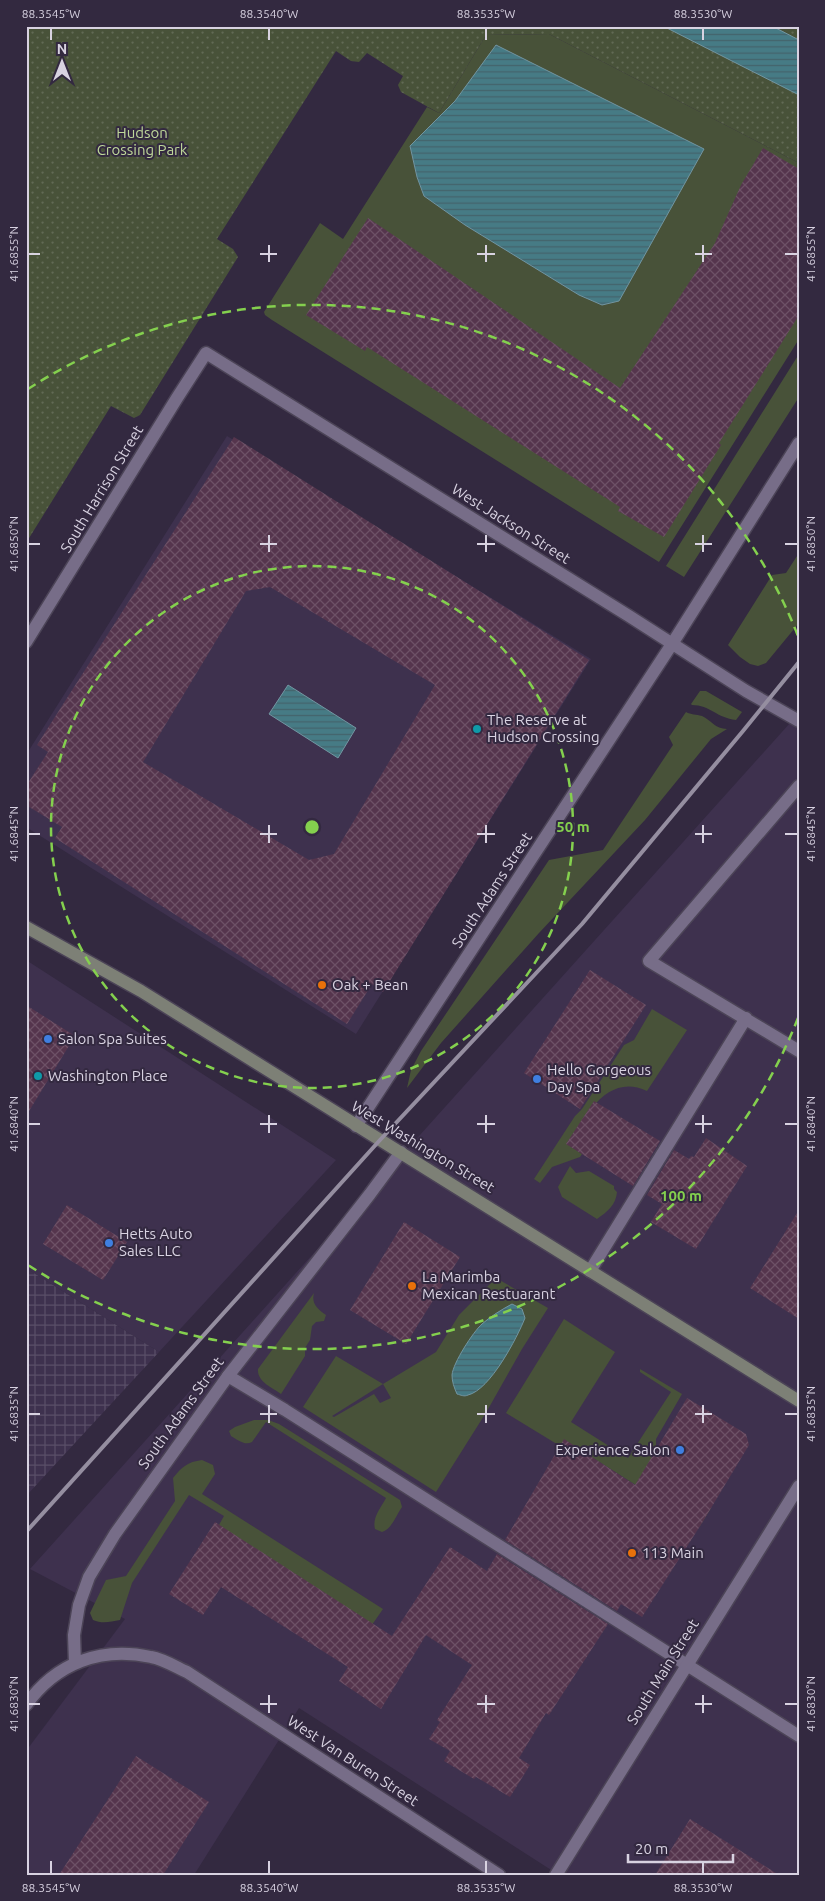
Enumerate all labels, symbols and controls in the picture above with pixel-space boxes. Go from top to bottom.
text: 88.3545°W [22,7,80,20]
text: 88.3540°W [240,7,298,20]
text: 88.3535°W [457,7,515,20]
text: 88.3530°W [674,7,732,20]
north arrow [38,38,88,88]
text: N [57,41,67,57]
park label: Hudson Crossing Park [97,124,188,158]
text: 41.6855°N [7,226,20,282]
text: 41.6855°N [804,226,817,282]
street label: South Harrison Street [57,422,146,555]
street label: West Jackson Street [449,480,574,567]
text: 41.6850°N [7,516,20,572]
text: 41.6850°N [804,516,817,572]
place label: The Reserve at Hudson Crossing [487,711,600,745]
marker: The Reserve at Hudson Crossing [471,723,483,735]
text: 41.6845°N [7,806,20,862]
text: 41.6845°N [804,806,817,862]
centre of rings [303,818,321,836]
text: 50 m [556,818,590,835]
street label: South Adams Street [448,829,535,951]
place label: Oak + Bean [332,976,408,993]
marker: Oak + Bean [316,979,328,991]
place label: Salon Spa Suites [58,1030,167,1047]
marker: Salon Spa Suites [42,1033,54,1045]
place label: Hello Gorgeous Day Spa [547,1061,651,1095]
place label: Washington Place [48,1067,168,1084]
marker: Washington Place [32,1070,44,1082]
marker: Hello Gorgeous Day Spa [531,1073,543,1085]
text: 41.6840°N [7,1096,20,1152]
text: 41.6840°N [804,1096,817,1152]
street label: West Washington Street [349,1097,498,1196]
text: 100 m [660,1187,702,1204]
place label: Hetts Auto Sales LLC [119,1225,192,1259]
marker: Hetts Auto Sales LLC [103,1237,115,1249]
place label: La Marimba Mexican Restuarant [422,1268,555,1302]
marker: La Marimba Mexican Restuarant [406,1280,418,1292]
street label: South Adams Street [134,1353,227,1472]
text: 41.6835°N [7,1386,20,1442]
text: 41.6835°N [804,1386,817,1442]
place label: Experience Salon [555,1441,670,1458]
marker: Experience Salon [674,1444,686,1456]
place label: 113 Main [642,1544,704,1561]
marker: 113 Main [626,1547,638,1559]
street label: South Main Street [623,1616,702,1728]
text: 41.6830°N [7,1676,20,1732]
text: 41.6830°N [804,1676,817,1732]
street label: West Van Buren Street [285,1712,422,1809]
scale bar [628,1831,732,1863]
text: 20 m [635,1840,668,1857]
text: 88.3545°W [22,1881,80,1894]
text: 88.3540°W [240,1881,298,1894]
text: 88.3535°W [457,1881,515,1894]
text: 88.3530°W [674,1881,732,1894]

